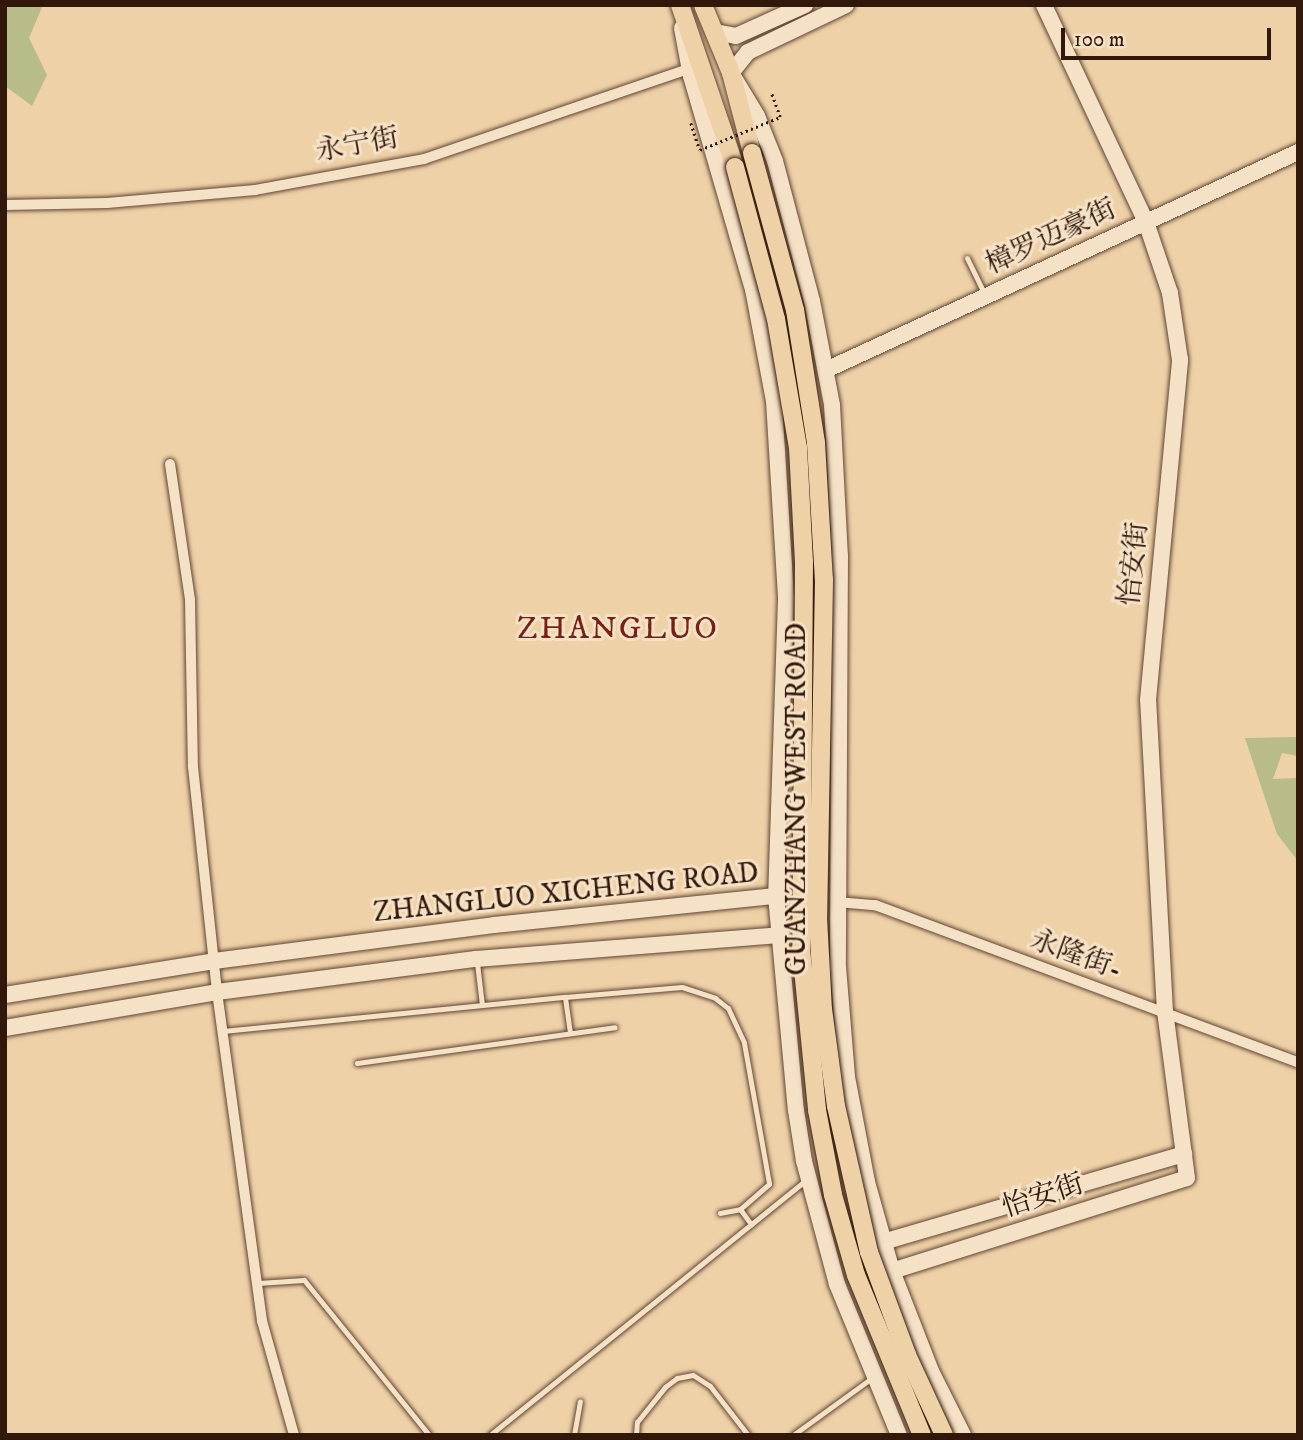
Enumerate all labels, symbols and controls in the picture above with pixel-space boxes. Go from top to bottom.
scale bar [1065,14,1275,58]
text: 100 m [1074,27,1125,53]
street label: 永宁街 [313,121,401,169]
street label: 樟罗迈豪街 [980,192,1122,282]
street label: 怡安街 [1113,520,1155,608]
district label: ZHANGLUO [518,610,718,648]
street label: GUANZHANG WEST ROAD [780,623,814,975]
street label: ZHANGLUO XICHENG ROAD [372,856,760,930]
street label: 永隆街- [1025,923,1127,987]
street label: 怡安街 [998,1167,1088,1225]

